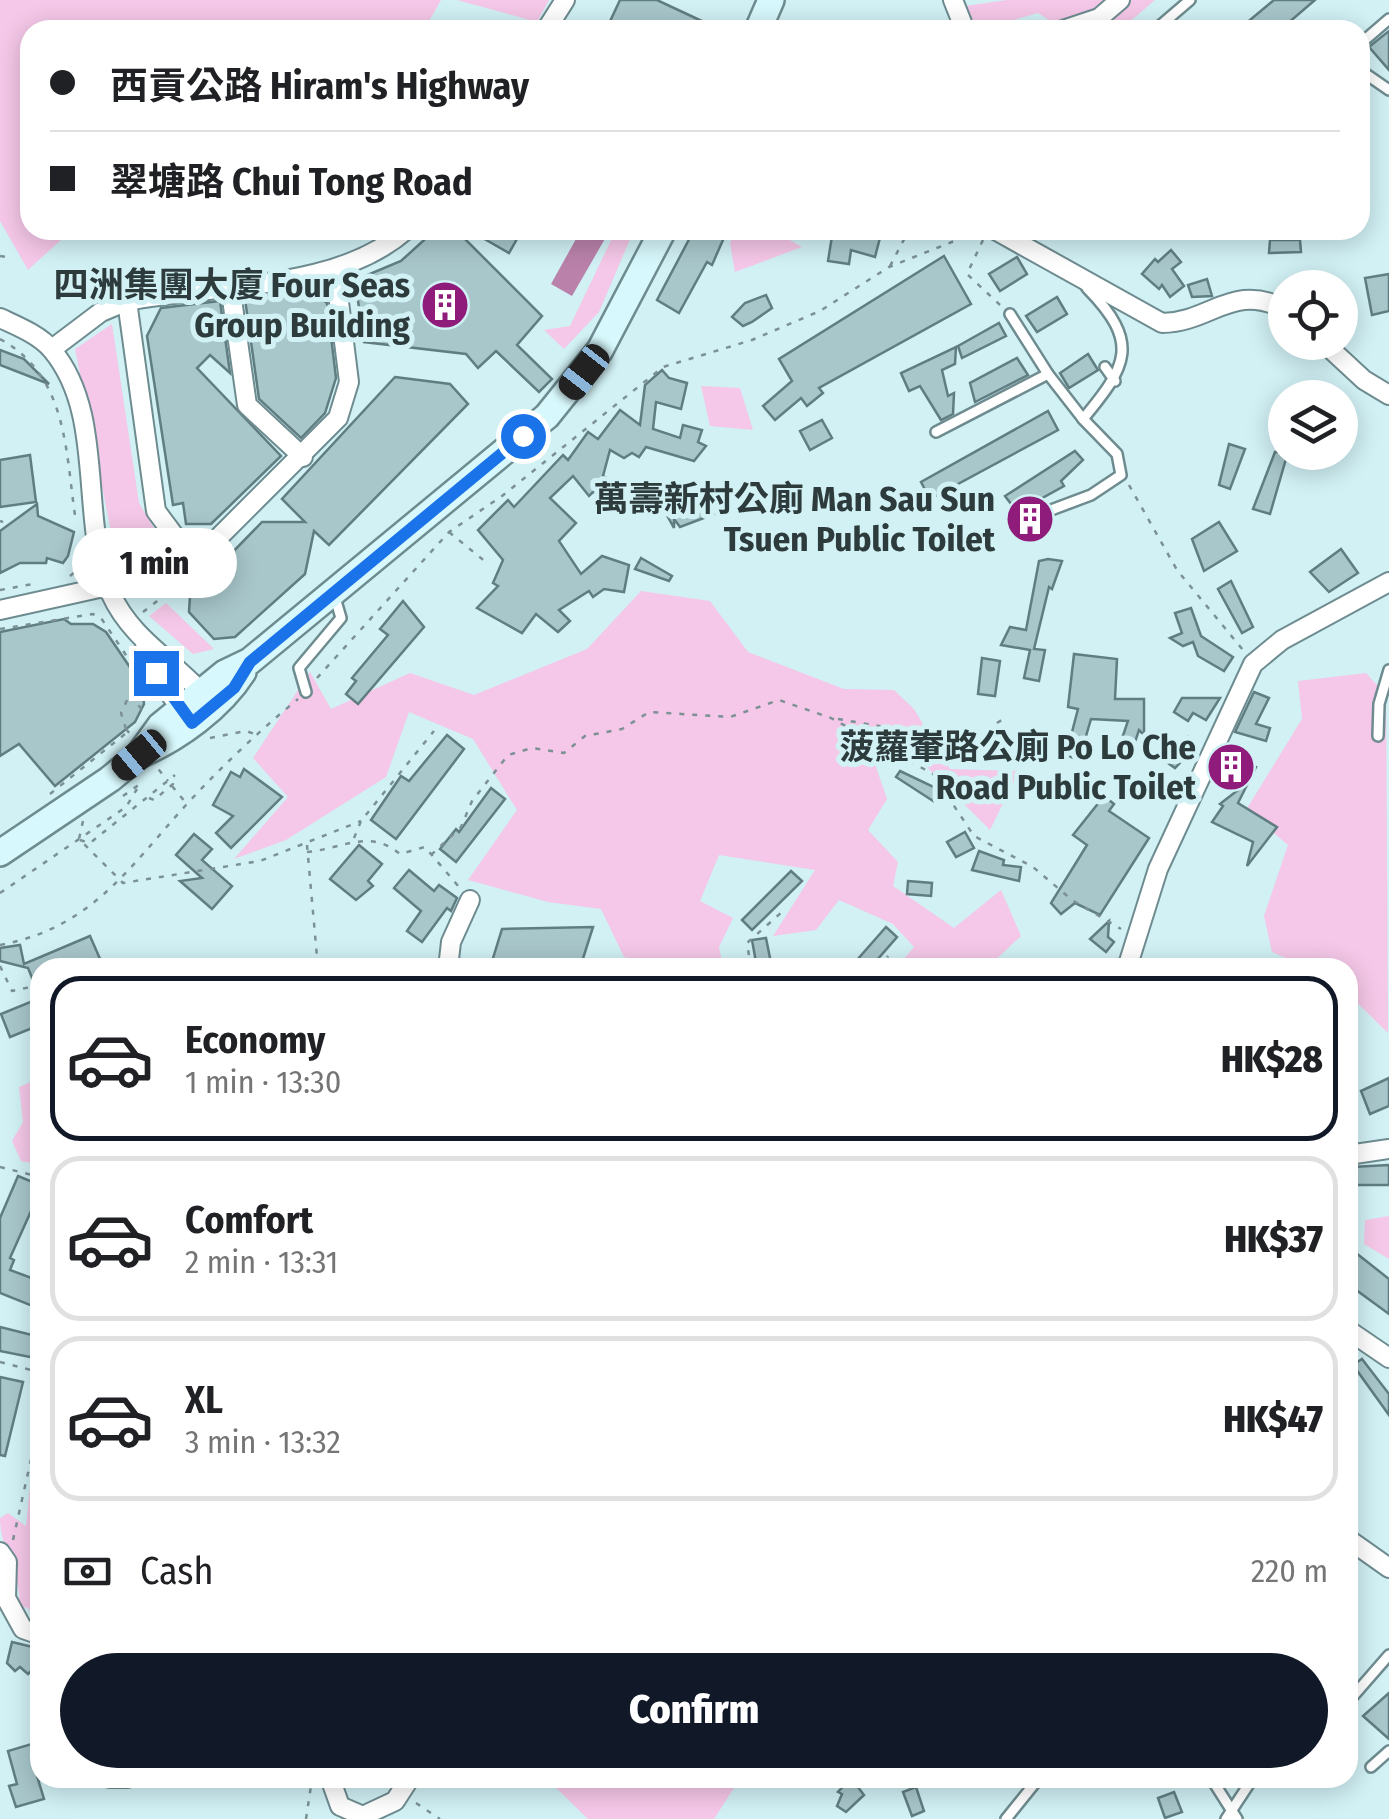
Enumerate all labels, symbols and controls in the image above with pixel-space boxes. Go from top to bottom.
text: 西貢公路 Hiram's Highway [110,63,529,109]
text: 翠塘路 Chui Tong Road [110,159,473,205]
place label: 四洲集團大廈 Four Seas Group Building [53,264,411,346]
map controls [1268,270,1358,470]
button: locate [1268,270,1358,360]
building icon: 四洲集團大廈 Four Seas Group Building [419,279,471,331]
car [554,339,614,405]
button: layers [1268,380,1358,470]
route start [501,414,546,459]
place label: 萬壽新村公廁 Man Sau Sun Tsuen Public Toilet [594,478,996,560]
building icon: 萬壽新村公廁 Man Sau Sun Tsuen Public Toilet [1004,493,1056,545]
callout: 1 min [74,528,238,598]
text: 1 min [120,544,189,582]
route end [134,651,179,696]
car [106,724,172,786]
place label: 菠蘿輋路公廁 Po Lo Che Road Public Toilet [839,726,1197,808]
building icon: 菠蘿輋路公廁 Po Lo Che Road Public Toilet [1205,741,1257,793]
icon: car [65,1014,155,1104]
text: Economy [185,1017,325,1063]
text: HK$28 [1221,1036,1323,1082]
text: 1 min · 13:30 [185,1063,341,1101]
icon: car [65,1194,155,1284]
text: Comfort [185,1197,313,1243]
text: HK$37 [1224,1216,1323,1262]
text: 2 min · 13:31 [185,1243,338,1281]
icon: car [65,1374,155,1464]
text: XL [185,1377,223,1423]
text: HK$47 [1223,1396,1323,1442]
text: 3 min · 13:32 [185,1423,341,1461]
icon: cash [60,1544,115,1599]
text: Cash [140,1548,214,1594]
text: 220 m [1251,1552,1328,1590]
button: Confirm [60,1653,1328,1768]

